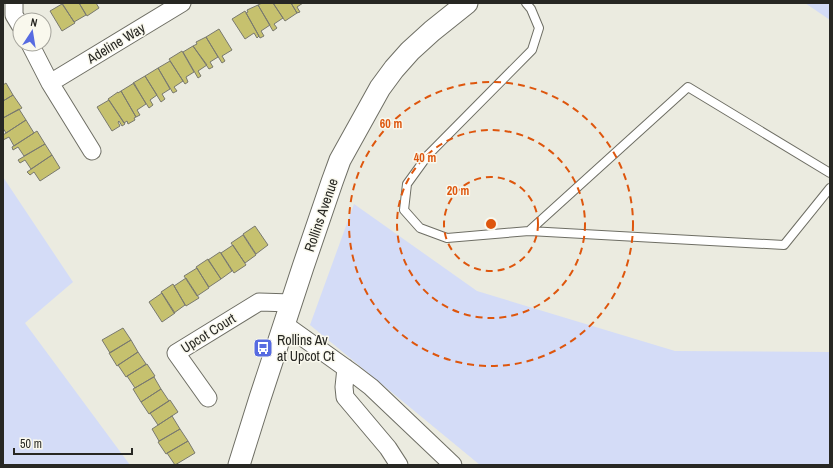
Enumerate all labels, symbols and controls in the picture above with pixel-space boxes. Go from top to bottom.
north arrow [12,12,52,52]
text: N [29,15,39,30]
street label: Adeline Way [83,19,149,68]
text: 60 m [380,116,402,132]
text: 40 m [414,150,436,166]
street label: Rollins Avenue [300,176,342,254]
text: 20 m [447,183,469,199]
centre of rings [484,217,498,231]
street label: Upcot Court [177,309,239,357]
place label: Rollins Av at Upcot Ct [277,331,334,365]
bus stop icon: Rollins Av at Upcot Ct [252,337,274,359]
scale bar [14,430,132,456]
text: 50 m [20,436,42,452]

